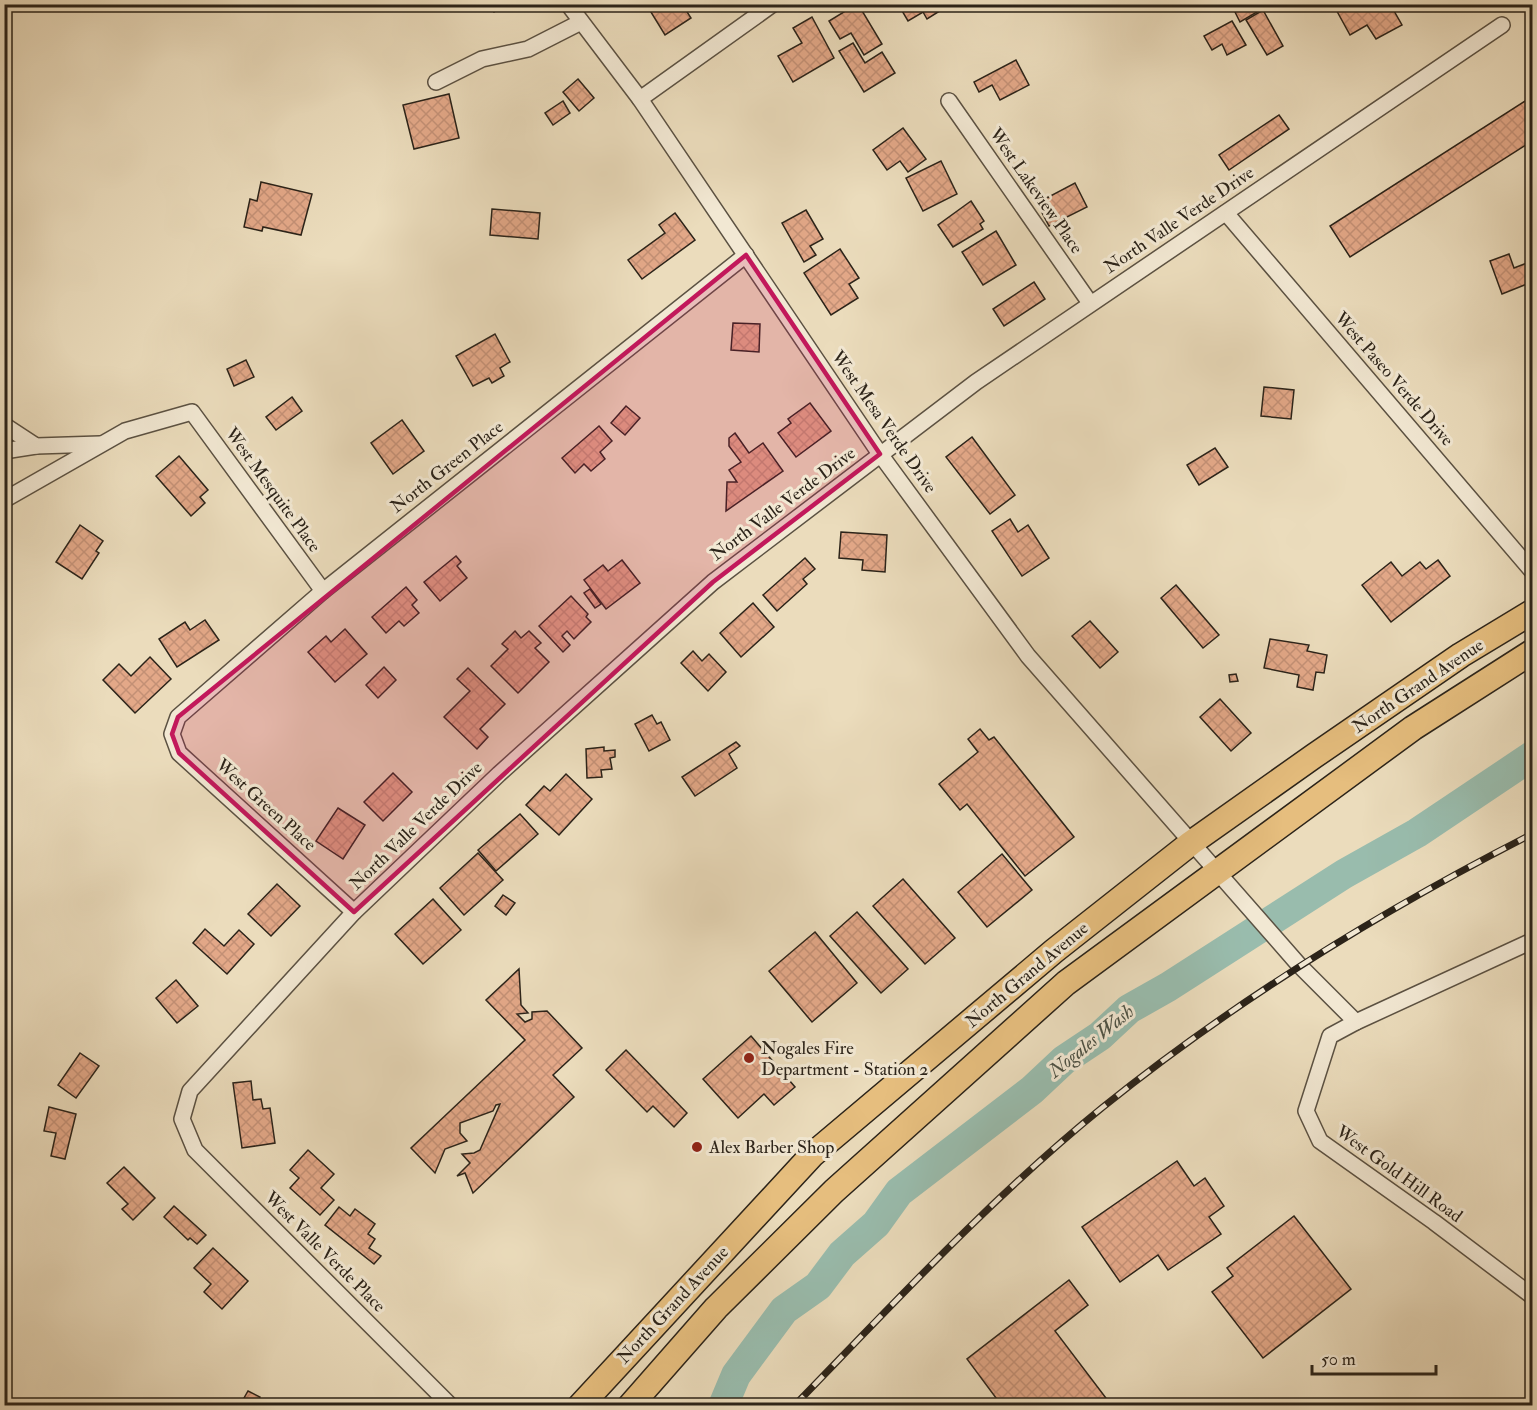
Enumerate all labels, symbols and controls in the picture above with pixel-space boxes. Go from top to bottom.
street label: West Lakeview Place [983,123,1088,259]
street label: North Valle Verde Drive [1100,161,1259,279]
street label: West Paseo Verde Drive [1329,306,1459,451]
street label: West Mesa Verde Drive [826,345,942,498]
street label: North Green Place [386,415,509,518]
street label: West Mesquite Place [219,422,326,557]
street label: North Valle Verde Drive [706,442,861,566]
street label: North Grand Avenue [1348,633,1488,738]
street label: West Green Place [210,753,321,856]
street label: North Valle Verde Drive [345,756,488,895]
street label: North Grand Avenue [961,917,1093,1033]
water label: Nogales Wash [1042,999,1139,1084]
place label: Nogales Fire Department - Station 2 [761,1037,928,1081]
marker: Nogales Fire Department - Station 2 [742,1051,756,1065]
street label: West Gold Hill Road [1330,1120,1467,1228]
place label: Alex Barber Shop [708,1136,834,1159]
marker: Alex Barber Shop [690,1140,704,1154]
street label: West Valle Verde Place [259,1186,391,1318]
street label: North Grand Avenue [612,1241,734,1369]
scale bar [1312,1338,1436,1376]
text: 50 m [1321,1348,1356,1371]

